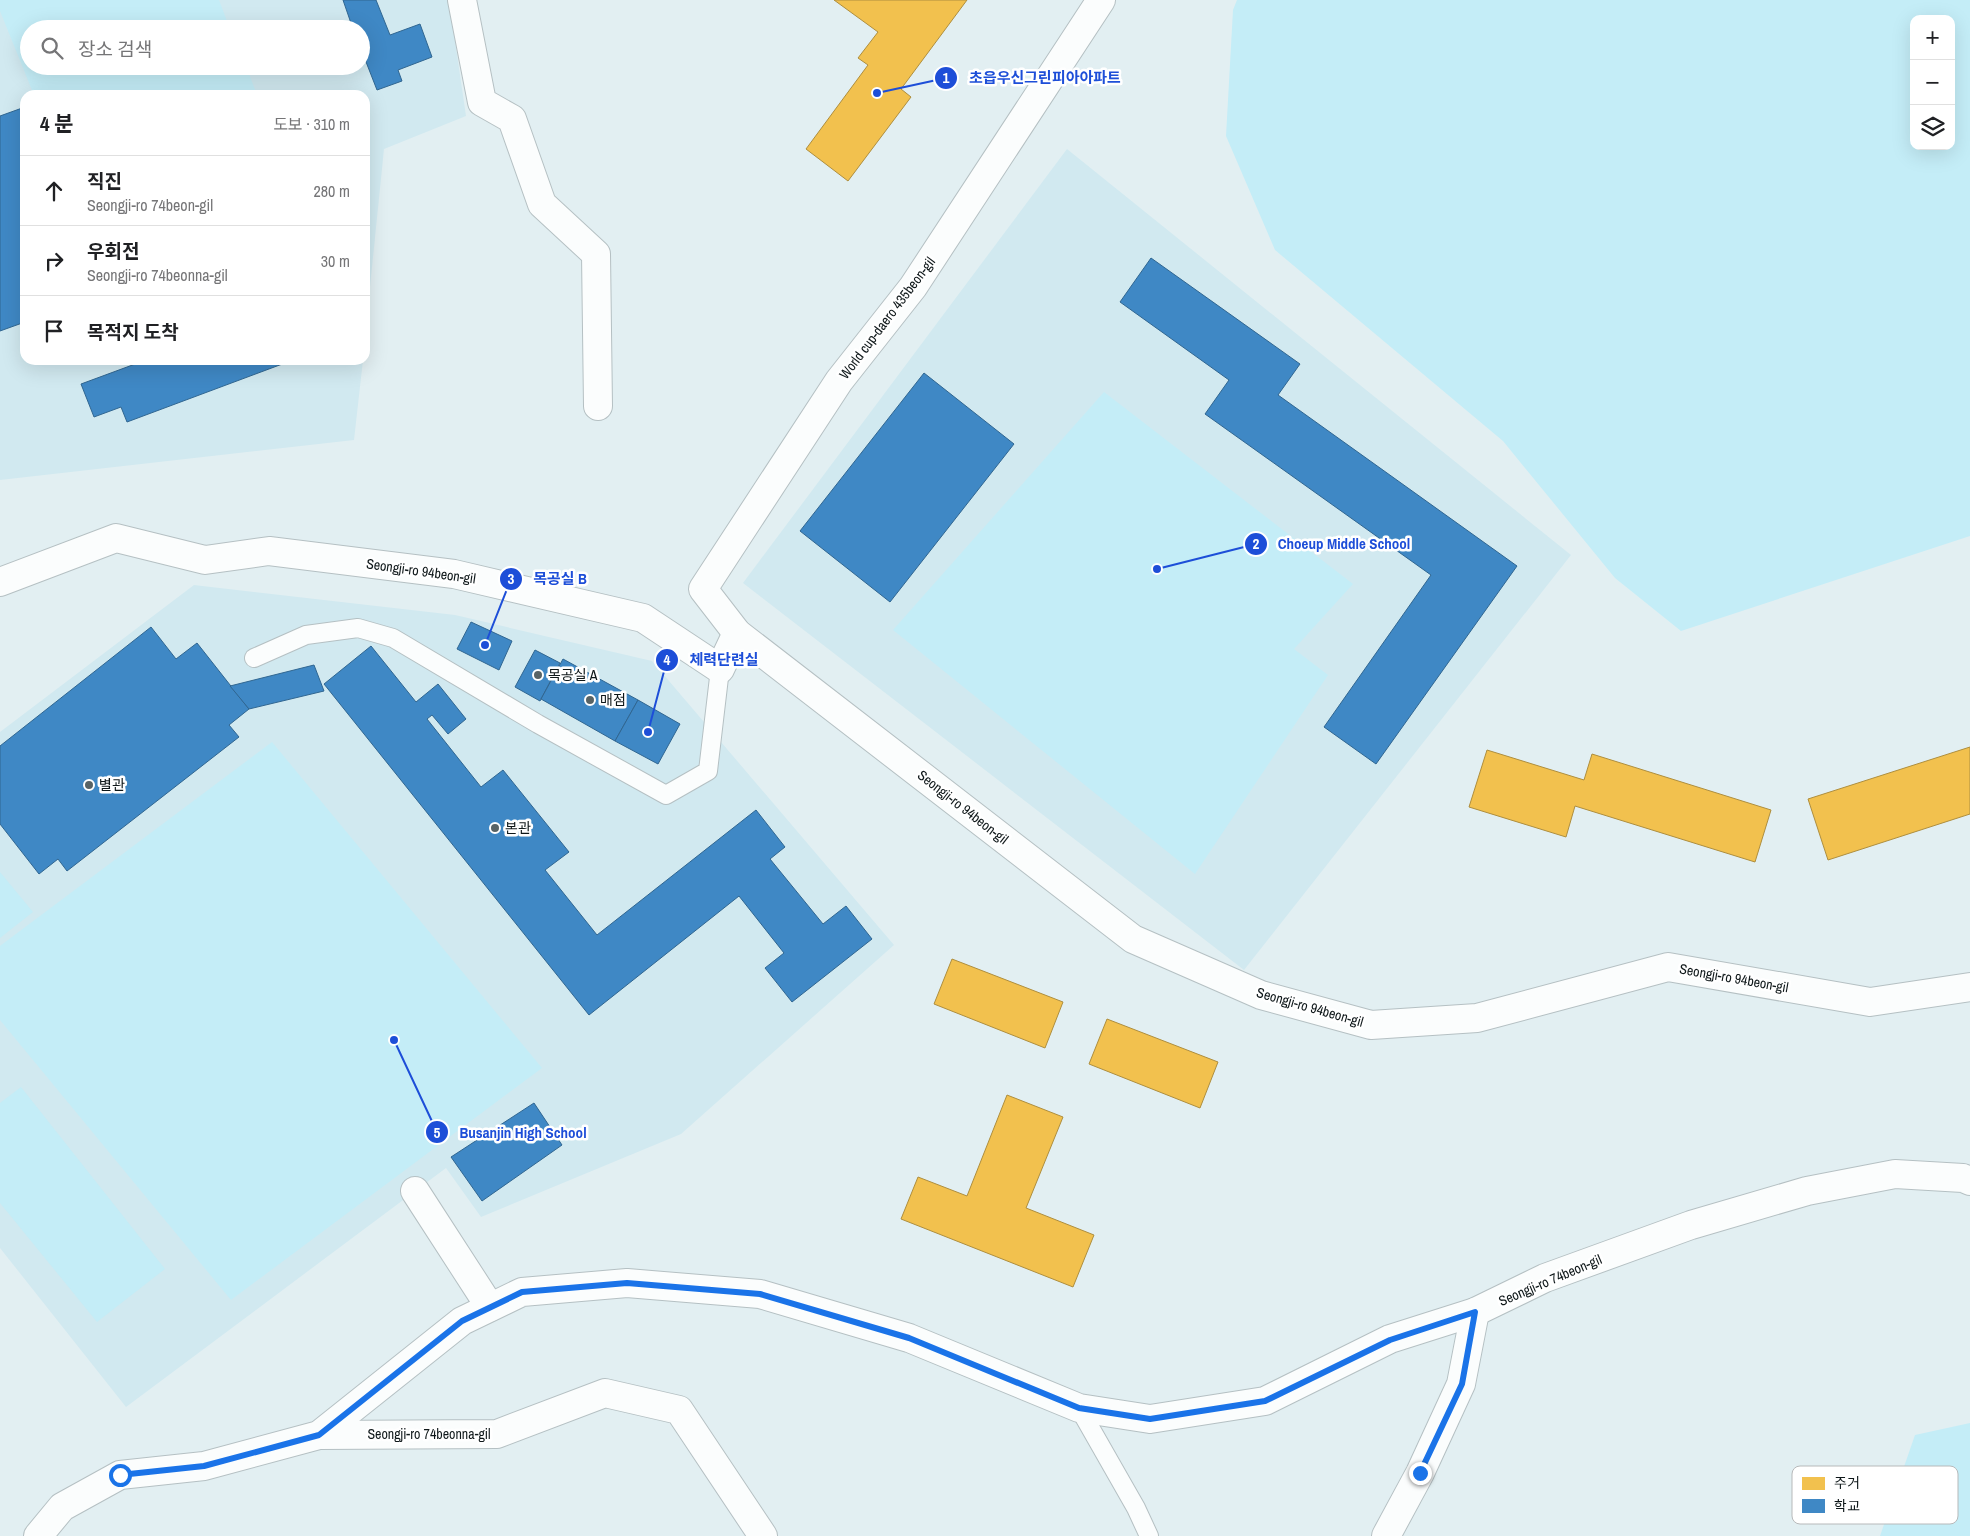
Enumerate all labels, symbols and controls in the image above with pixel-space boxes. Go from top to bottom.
map controls [1910,15,1955,150]
button: + [1910,15,1955,60]
search box [20,20,370,75]
icon: search [38,34,66,62]
text: 장소 검색 [78,36,152,62]
button: − [1910,60,1955,105]
callout: 초읍우신그린피아아파트 [934,63,1130,93]
text: 1 [943,67,950,88]
text: 초읍우신그린피아아파트 [969,67,1121,88]
button: layers [1910,105,1955,150]
text: 4 분 [40,109,74,138]
text: 도보 · 310 m [273,113,350,135]
text: 직진 [87,168,122,194]
icon: ahead [40,177,68,205]
text: 280 m [314,180,350,202]
text: Seongji-ro 74beon-gil [87,194,213,216]
text: 우회전 [87,238,139,264]
icon: right [40,247,68,275]
text: 30 m [321,250,350,272]
street label: World cup-daero 435beon-gil [835,253,939,383]
text: Seongji-ro 74beonna-gil [87,264,228,286]
icon: arrive [40,317,68,345]
text: 목적지 도착 [87,319,179,345]
callout: Choeup Middle School [1243,529,1421,559]
text: 2 [1253,533,1260,554]
text: Choeup Middle School [1278,533,1410,554]
street label: Seongji-ro 94beon-gil [365,554,477,588]
callout: 목공실 B [498,564,597,594]
text: 3 [508,568,515,589]
text: 목공실 B [533,568,587,589]
callout: 체력단련실 [654,645,768,675]
text: 4 [664,649,671,670]
text: 체력단련실 [689,649,759,670]
place label: 목공실 A [548,666,598,684]
marker: 목공실 A [532,669,544,681]
place label: 매점 [600,691,626,709]
marker: 매점 [584,694,596,706]
street label: Seongji-ro 94beon-gil [914,766,1012,848]
place label: 별관 [99,776,125,794]
marker: 별관 [83,779,95,791]
place label: 본관 [505,819,531,837]
marker: 본관 [489,822,501,834]
street label: Seongji-ro 94beon-gil [1678,960,1790,996]
street label: Seongji-ro 94beon-gil [1254,983,1366,1031]
callout: Busanjin High School [424,1117,596,1147]
text: 5 [434,1122,441,1143]
text: Busanjin High School [459,1122,587,1143]
street label: Seongji-ro 74beon-gil [1496,1250,1604,1310]
street label: Seongji-ro 74beonna-gil [367,1425,491,1443]
route end [1409,1462,1432,1485]
route start [109,1464,132,1487]
legend [1792,1466,1958,1524]
text: 주거 [1834,1474,1860,1492]
text: 학교 [1834,1497,1860,1515]

